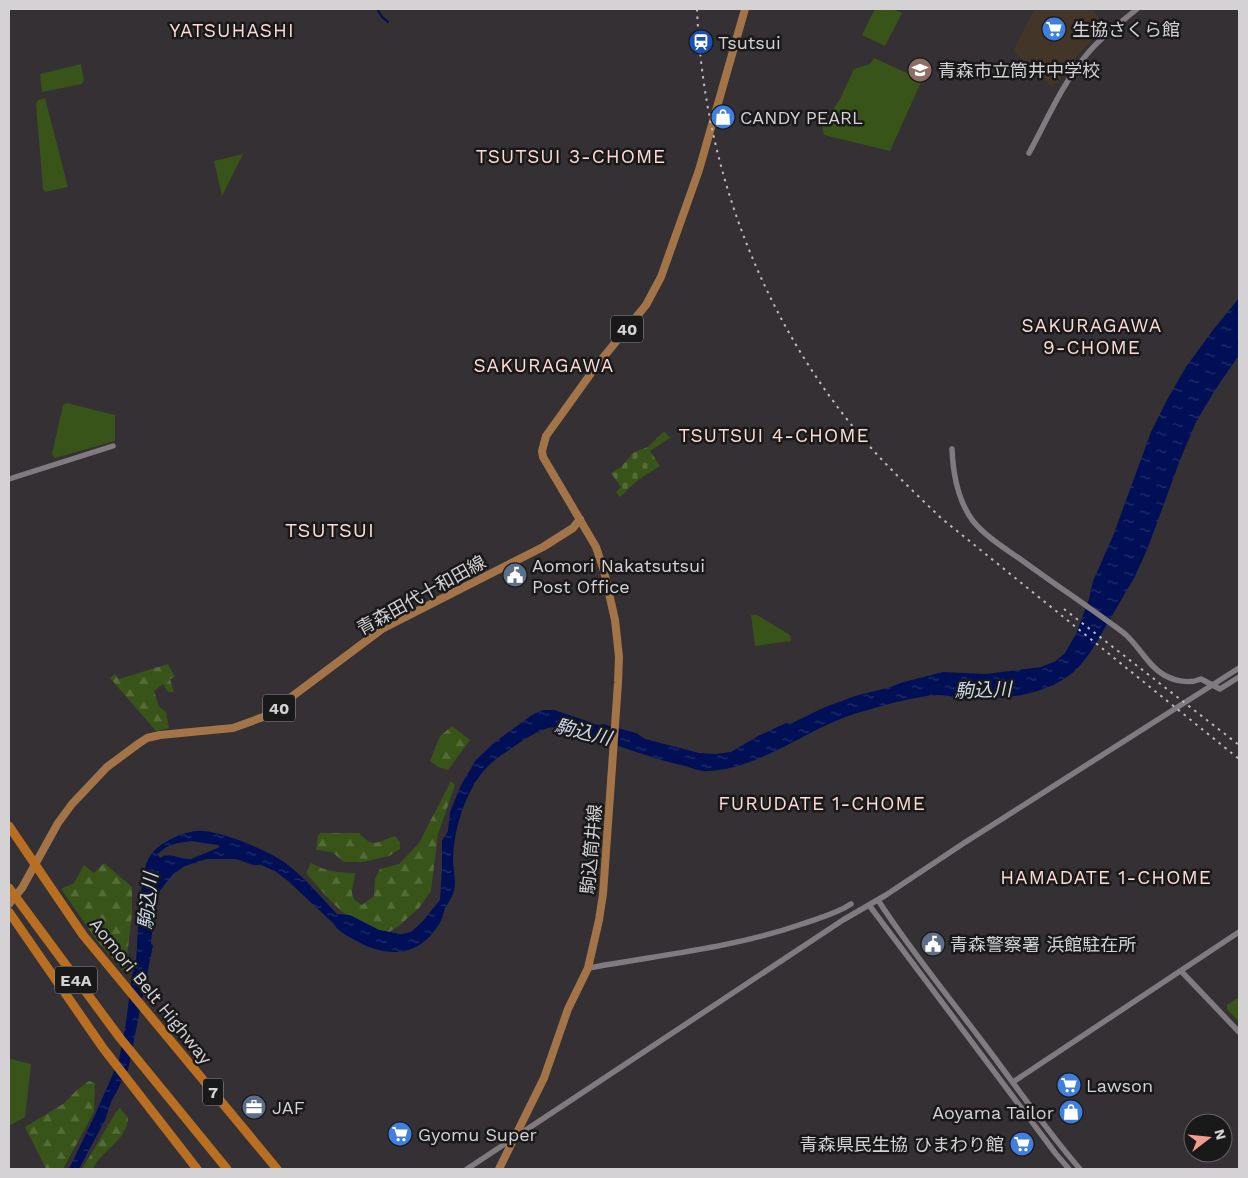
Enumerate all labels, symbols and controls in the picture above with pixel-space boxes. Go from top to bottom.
supermarket icon: 生協さくら館 [1041,16,1067,42]
district label: YATSUHASHI [169,19,295,42]
place label: 生協さくら館 [1072,19,1180,40]
station icon: Tsutsui [688,29,714,55]
place label: Tsutsui [718,32,781,53]
school or university icon: 青森市立筒井中学校 [907,57,933,83]
place label: 青森市立筒井中学校 [938,60,1100,81]
shop icon: CANDY PEARL [710,104,736,130]
place label: CANDY PEARL [740,107,863,128]
district label: TSUTSUI 3-CHOME [476,145,666,168]
district label: SAKURAGAWA 9-CHOME [1022,314,1162,359]
road number: 40 [611,316,643,342]
district label: SAKURAGAWA [474,354,614,377]
district label: TSUTSUI 4-CHOME [678,424,870,447]
district label: TSUTSUI [285,518,375,542]
street label: 青森田代十和田線 [353,551,489,639]
place label: Aomori Nakatsutsui Post Office [532,555,705,597]
public building icon: Aomori Nakatsutsui Post Office [502,562,528,588]
water label: 駒込川 [954,677,1014,702]
road number: 40 [263,694,295,721]
water label: 駒込川 [553,714,615,751]
district label: FURUDATE 1-CHOME [718,792,926,815]
street label: 駒込筒井線 [577,803,605,895]
district label: HAMADATE 1-CHOME [1000,866,1212,889]
water label: 駒込川 [134,869,163,931]
street label: Aomori Belt Highway [86,914,217,1069]
public building icon: 青森警察署 浜館駐在所 [920,931,946,957]
place label: 青森警察署 浜館駐在所 [950,934,1136,955]
road number: E4A [55,966,97,994]
supermarket icon: Lawson [1056,1072,1082,1098]
place label: Lawson [1086,1075,1153,1096]
road number: 7 [203,1078,223,1106]
office icon: JAF [241,1094,267,1120]
place label: JAF [272,1097,305,1118]
shop icon: Aoyama Tailor [1058,1099,1084,1125]
place label: Aoyama Tailor [932,1102,1054,1123]
north arrow [1183,1113,1233,1163]
supermarket icon: Gyomu Super [387,1121,413,1147]
place label: Gyomu Super [418,1124,537,1145]
text: N [1211,1127,1230,1142]
supermarket icon: 青森県民生協 ひまわり館 [1009,1131,1035,1157]
place label: 青森県民生協 ひまわり館 [800,1134,1004,1155]

